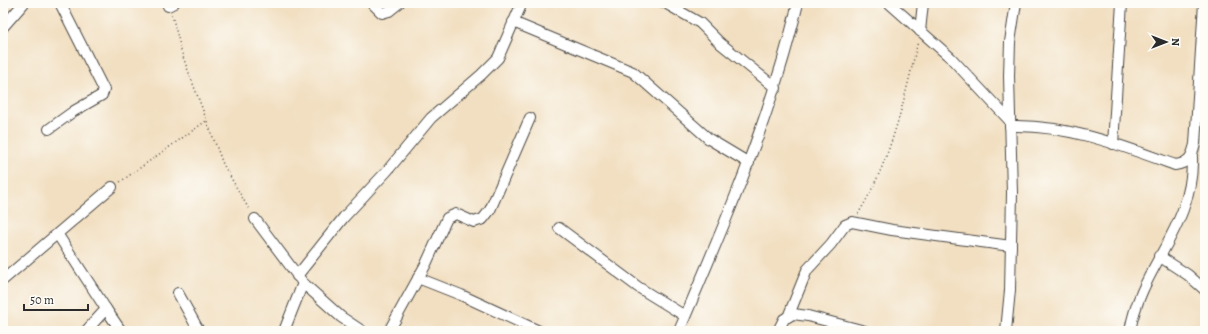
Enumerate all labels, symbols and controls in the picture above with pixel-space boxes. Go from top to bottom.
north arrow [1146,22,1186,62]
text: N [1168,38,1183,46]
scale bar [24,286,88,312]
text: 50 m [30,292,54,308]

